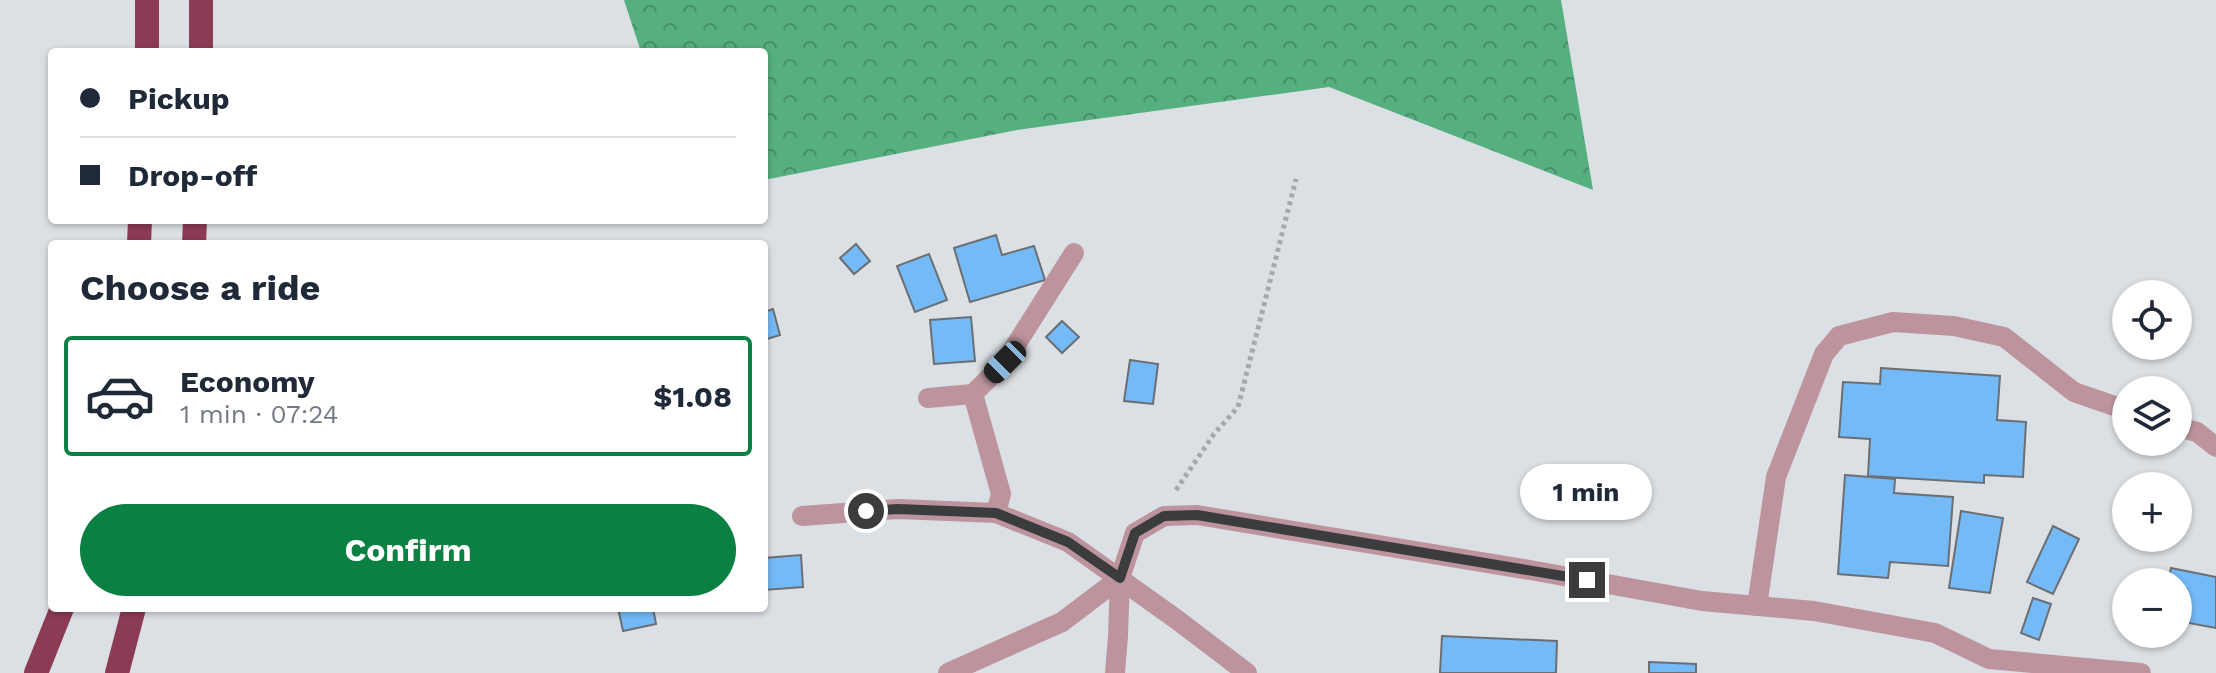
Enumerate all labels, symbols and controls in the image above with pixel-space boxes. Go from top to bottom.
text: Pickup [128,81,230,116]
text: Drop-off [128,158,257,193]
text: Choose a ride [80,267,320,309]
map controls [2112,280,2192,648]
button: locate [2112,280,2192,360]
car [980,337,1030,387]
icon: car [84,360,156,432]
text: Economy [180,364,315,399]
button: layers [2112,376,2192,456]
text: $1.08 [653,379,732,414]
text: 1 min · 07:24 [180,399,339,429]
callout: 1 min [1521,464,1653,520]
button: + [2112,472,2192,552]
text: 1 min [1553,477,1619,507]
route start [848,493,884,529]
button: Confirm [80,504,736,596]
route end [1569,562,1605,598]
button: − [2112,568,2192,648]

